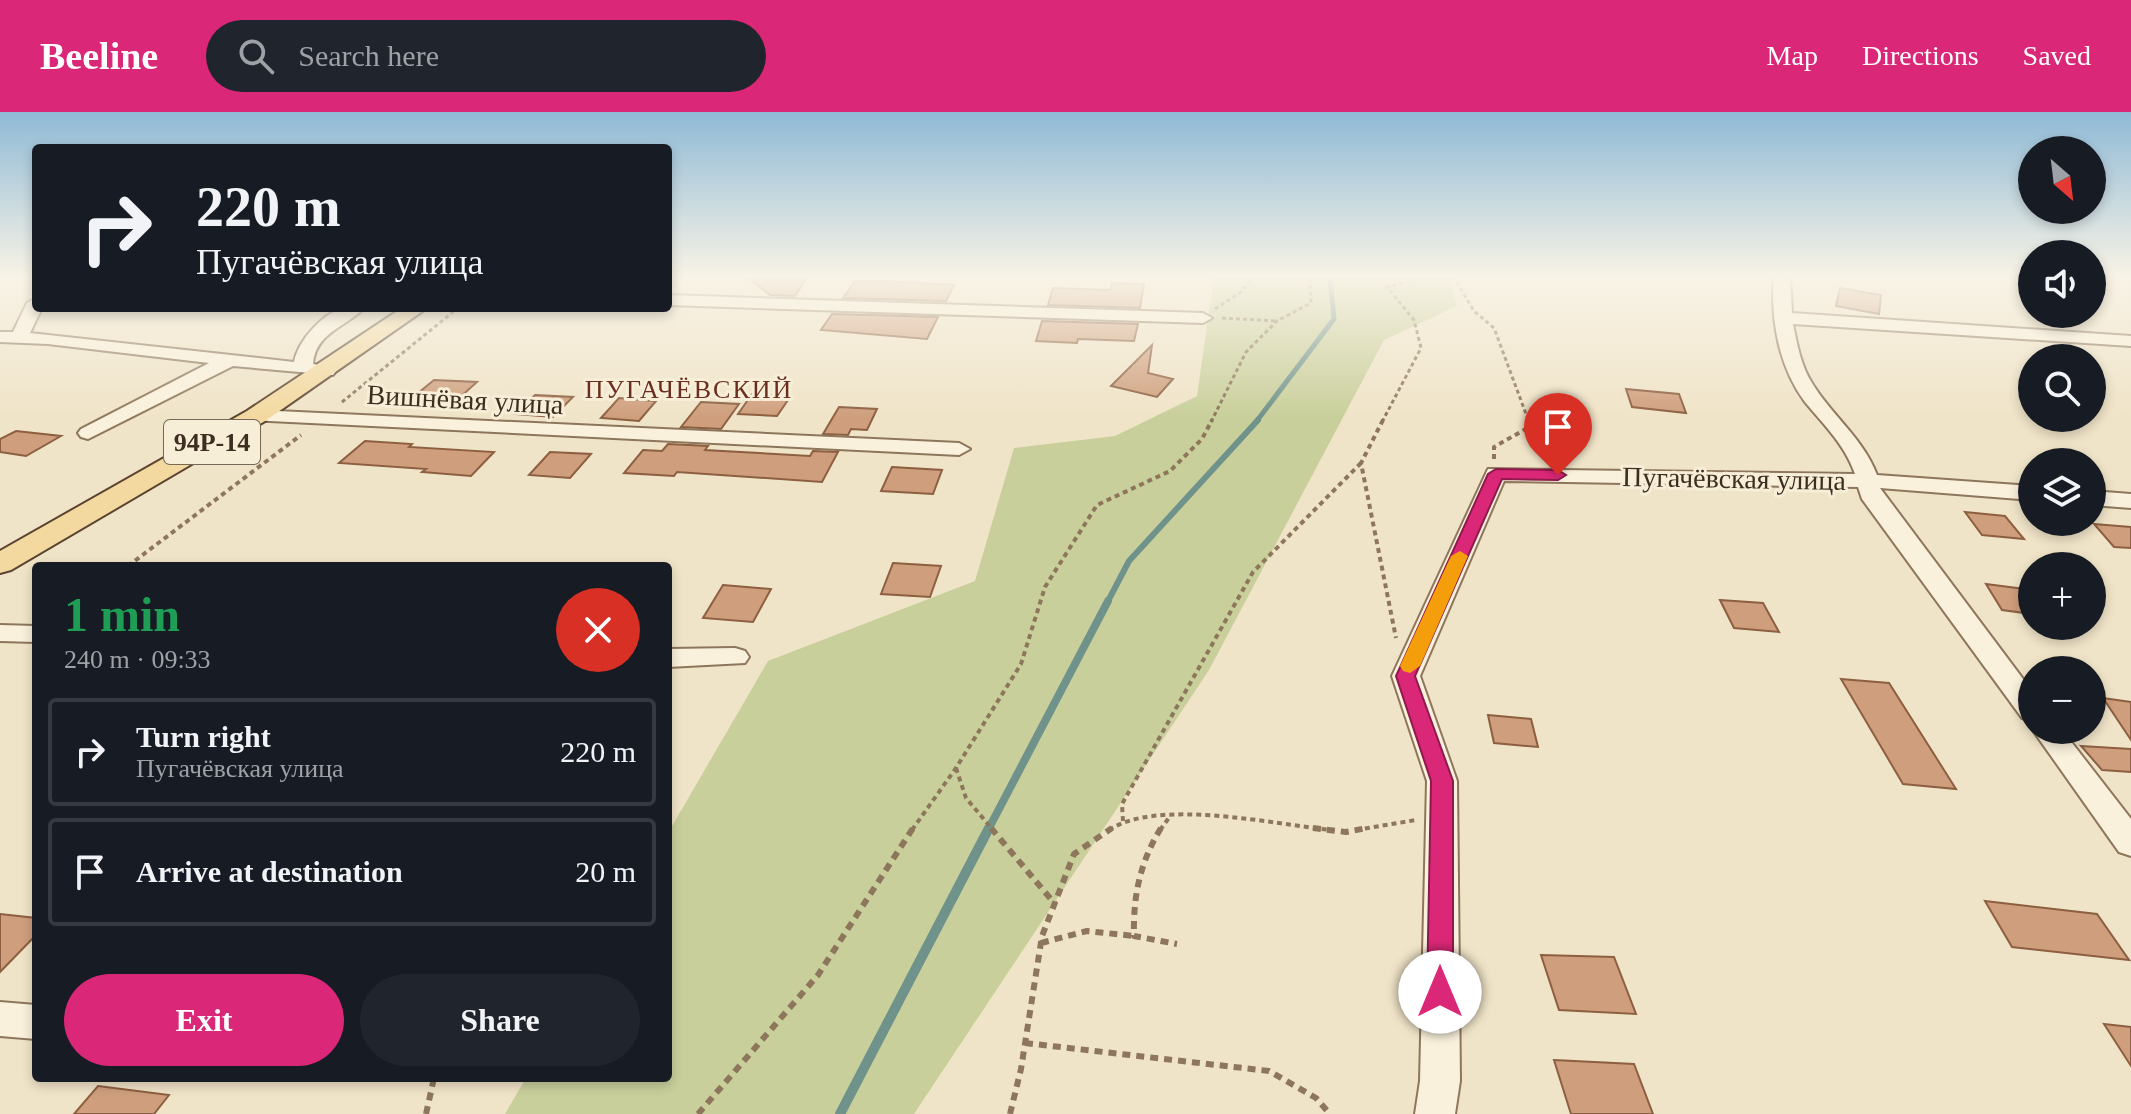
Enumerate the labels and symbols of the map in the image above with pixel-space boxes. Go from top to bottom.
north arrow [2018,136,2106,224]
district label: ПУГАЧЁВСКИЙ [585,375,793,404]
street label: Вишнёвая улица [366,379,565,420]
pin [1524,393,1592,475]
road number: 94Р-14 [164,420,260,464]
street label: Пугачёвская улица [1622,461,1847,496]
position arrow [1398,950,1482,1034]

